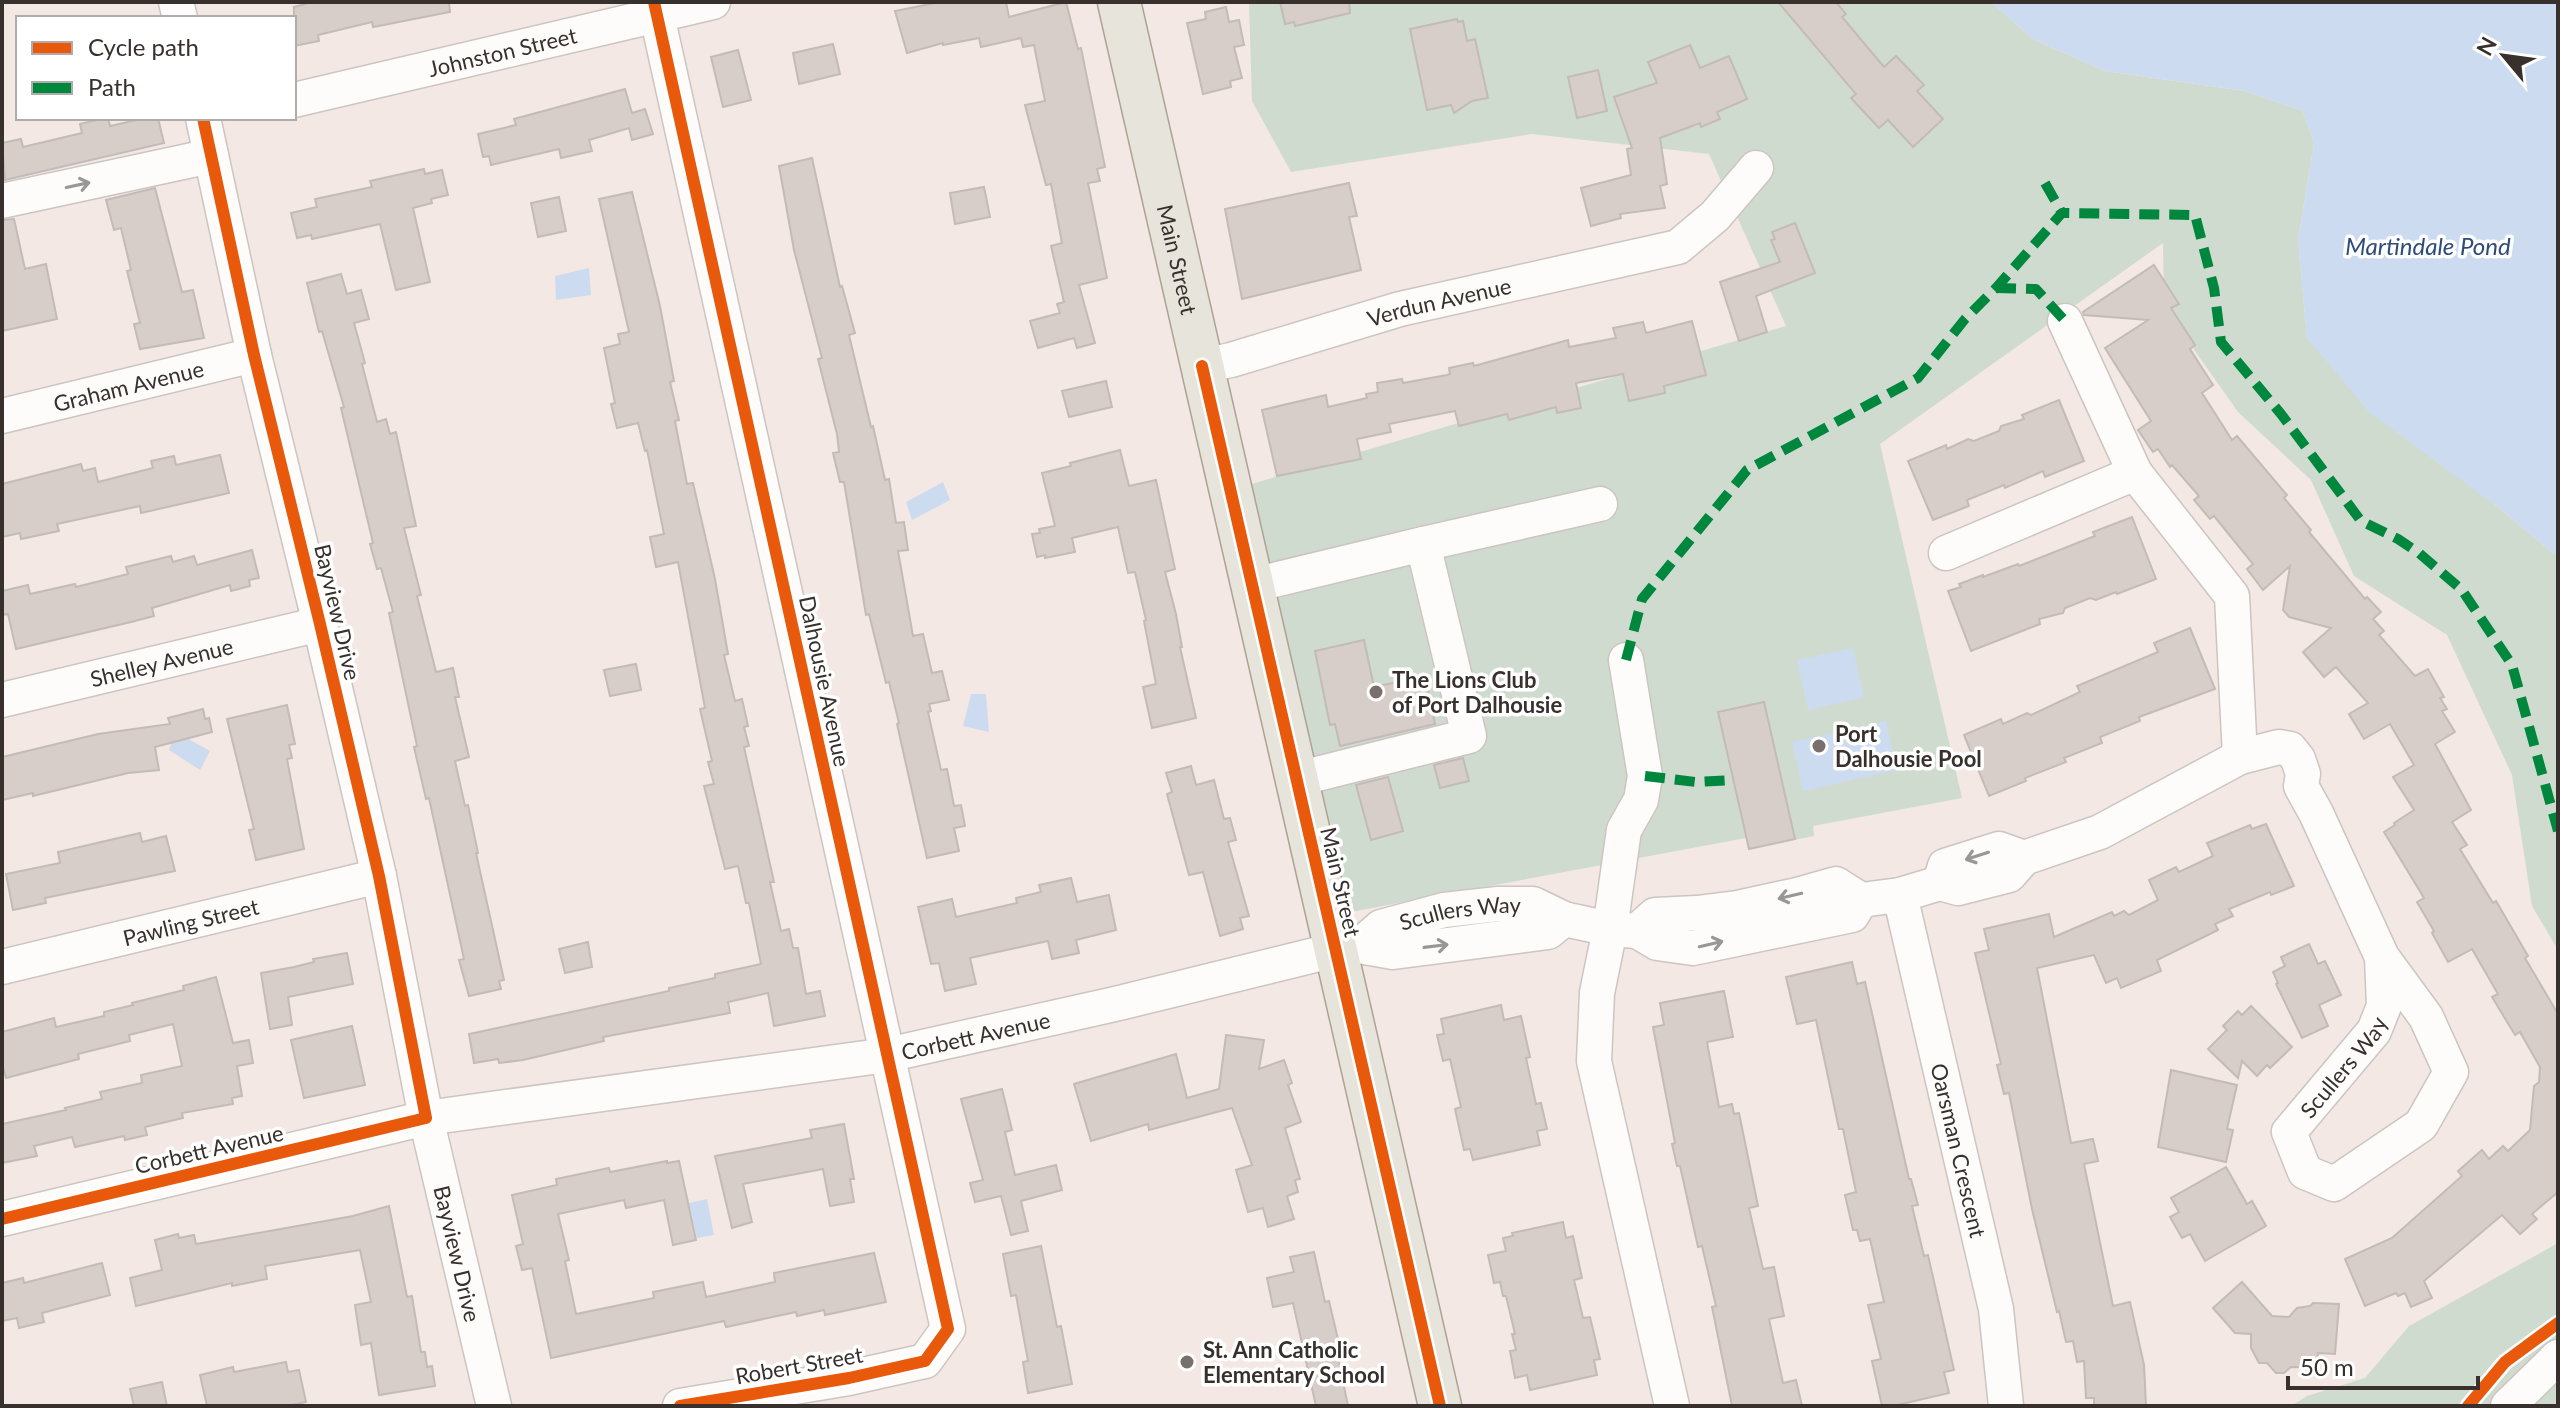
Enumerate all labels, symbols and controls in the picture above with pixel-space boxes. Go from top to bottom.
legend [16,16,296,120]
north arrow [2464,16,2544,96]
street label: Johnston Street [425,21,579,82]
text: Cycle path [88,32,199,61]
text: N [2470,32,2502,60]
text: Path [88,72,136,101]
one-way arrow [65,177,91,192]
street label: Main Street [1152,202,1204,317]
water label: Martindale Pond [2345,231,2511,260]
street label: Verdun Avenue [1364,271,1514,332]
street label: Graham Avenue [50,354,206,417]
street label: Bayview Drive [309,541,367,683]
street label: Dalhousie Avenue [794,593,856,769]
street label: Shelley Avenue [87,632,236,692]
place label: The Lions Club of Port Dalhousie [1392,666,1562,718]
marker: The Lions Club of Port Dalhousie [1367,683,1385,701]
place label: Port Dalhousie Pool [1835,720,1982,772]
marker: Port Dalhousie Pool [1810,737,1828,755]
street label: Main Street [1315,824,1367,940]
one-way arrow [1964,850,1989,865]
one-way arrow [1778,889,1804,904]
street label: Scullers Way [1396,890,1522,935]
street label: Pawling Street [120,892,261,951]
one-way arrow [1697,936,1723,951]
one-way arrow [1422,939,1449,954]
street label: Corbett Avenue [899,1005,1053,1065]
street label: Scullers Way [2294,1012,2392,1123]
street label: Oarsman Crescent [1926,1060,1992,1240]
street label: Corbett Avenue [132,1119,286,1179]
street label: Bayview Drive [429,1183,487,1324]
place label: St. Ann Catholic Elementary School [1203,1336,1385,1388]
street label: Robert Street [733,1340,865,1389]
scale bar [2288,1340,2478,1390]
text: 50 m [2300,1352,2354,1381]
marker: St. Ann Catholic Elementary School [1178,1353,1196,1371]

